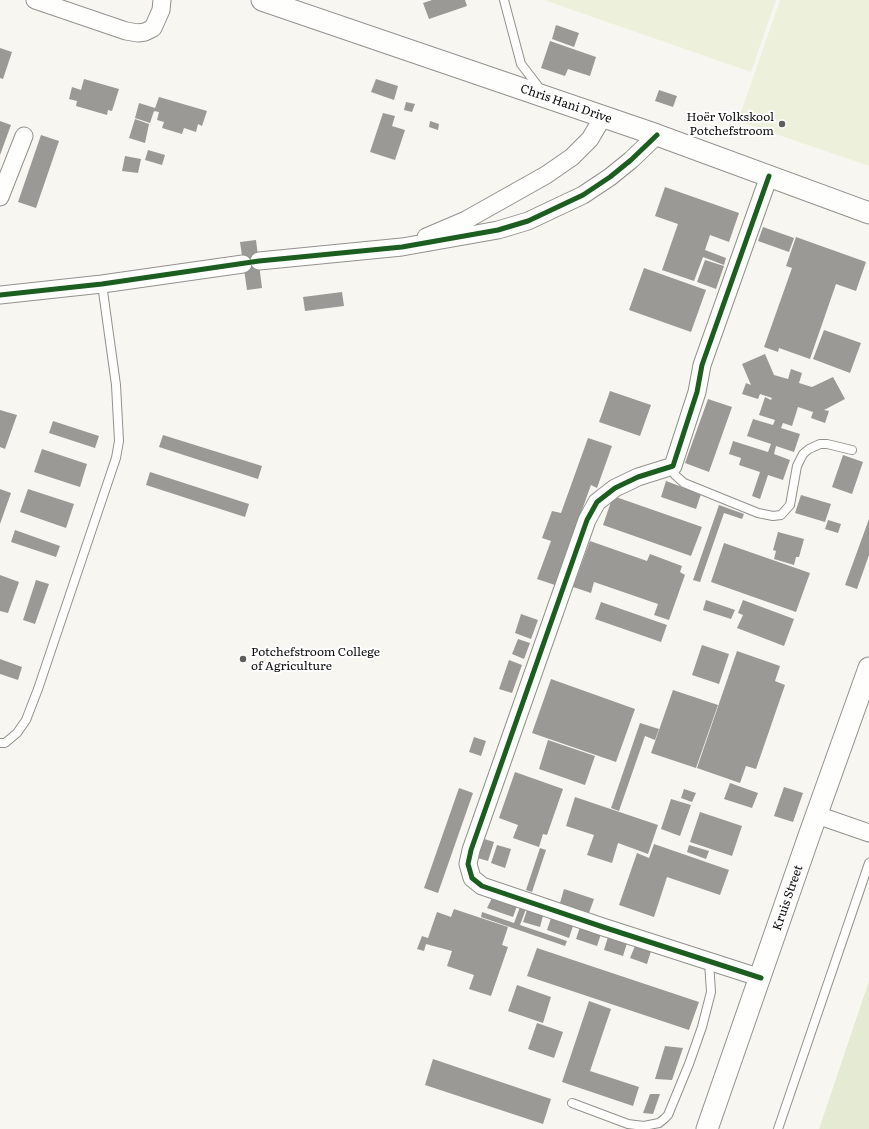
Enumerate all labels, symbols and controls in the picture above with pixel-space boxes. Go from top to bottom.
street label: Chris Hani Drive [518,82,614,126]
place label: Hoër Volkskool Potchefstroom [686,110,774,138]
marker: Hoër Volkskool Potchefstroom [777,119,787,129]
place label: Potchefstroom College of Agriculture [251,645,380,673]
marker: Potchefstroom College of Agriculture [238,654,248,664]
street label: Kruis Street [770,863,806,933]

